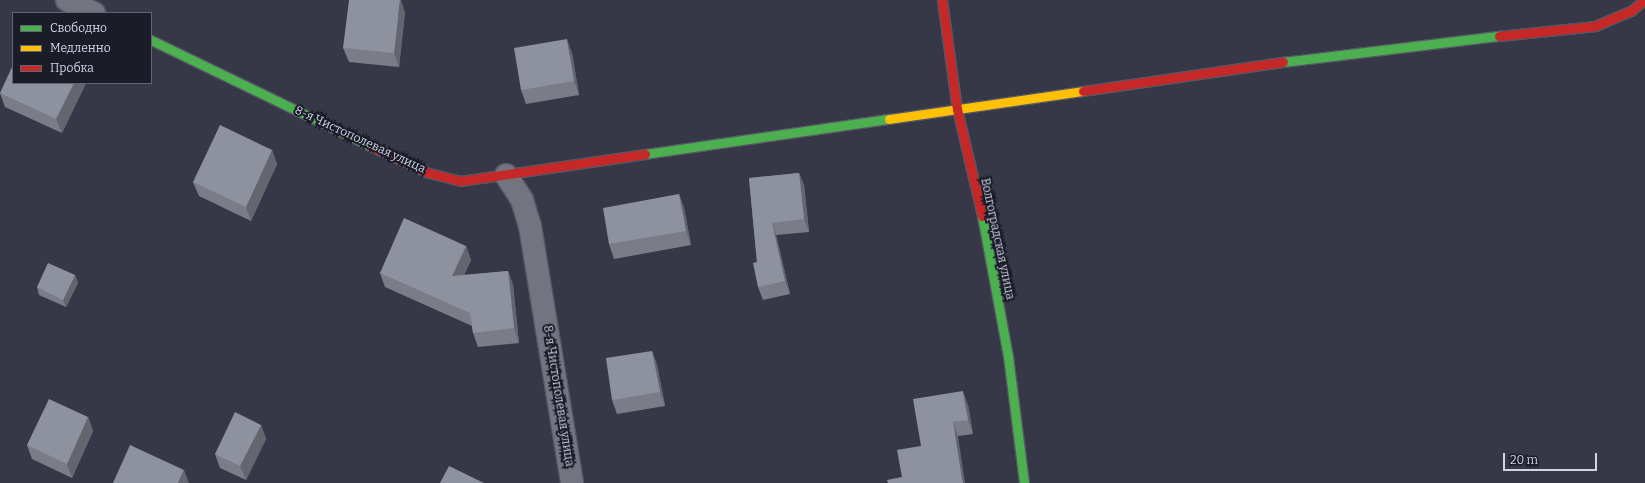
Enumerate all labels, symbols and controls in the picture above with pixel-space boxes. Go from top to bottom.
legend [12,12,152,84]
text: Свободно [50,21,107,35]
text: Медленно [50,41,111,55]
text: Пробка [50,61,94,75]
street label: 8-я Чистополевая улица [292,103,428,177]
street label: Волгоградская улица [977,177,1017,301]
street label: 8-я Чистополевая улица [540,324,576,468]
scale bar [1505,445,1599,471]
text: 20 m [1510,453,1538,467]

